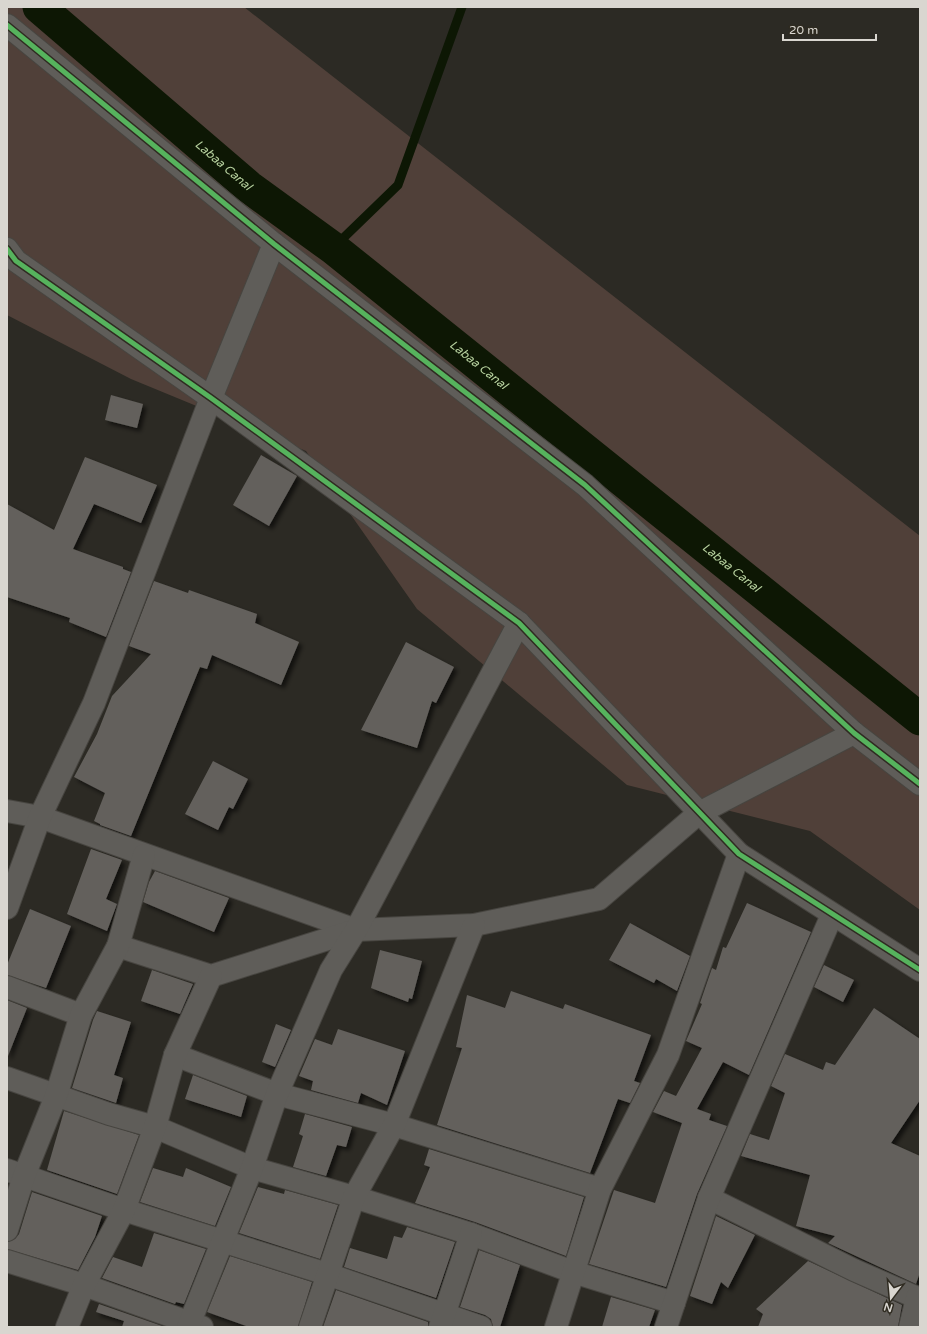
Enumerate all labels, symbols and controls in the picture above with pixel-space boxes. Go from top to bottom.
scale bar [783,16,876,42]
text: 20 m [789,23,818,37]
water label: Labaa Canal [192,137,256,195]
water label: Labaa Canal [447,337,512,393]
water label: Labaa Canal [700,540,765,596]
north arrow [871,1278,911,1318]
text: N [882,1300,894,1315]

